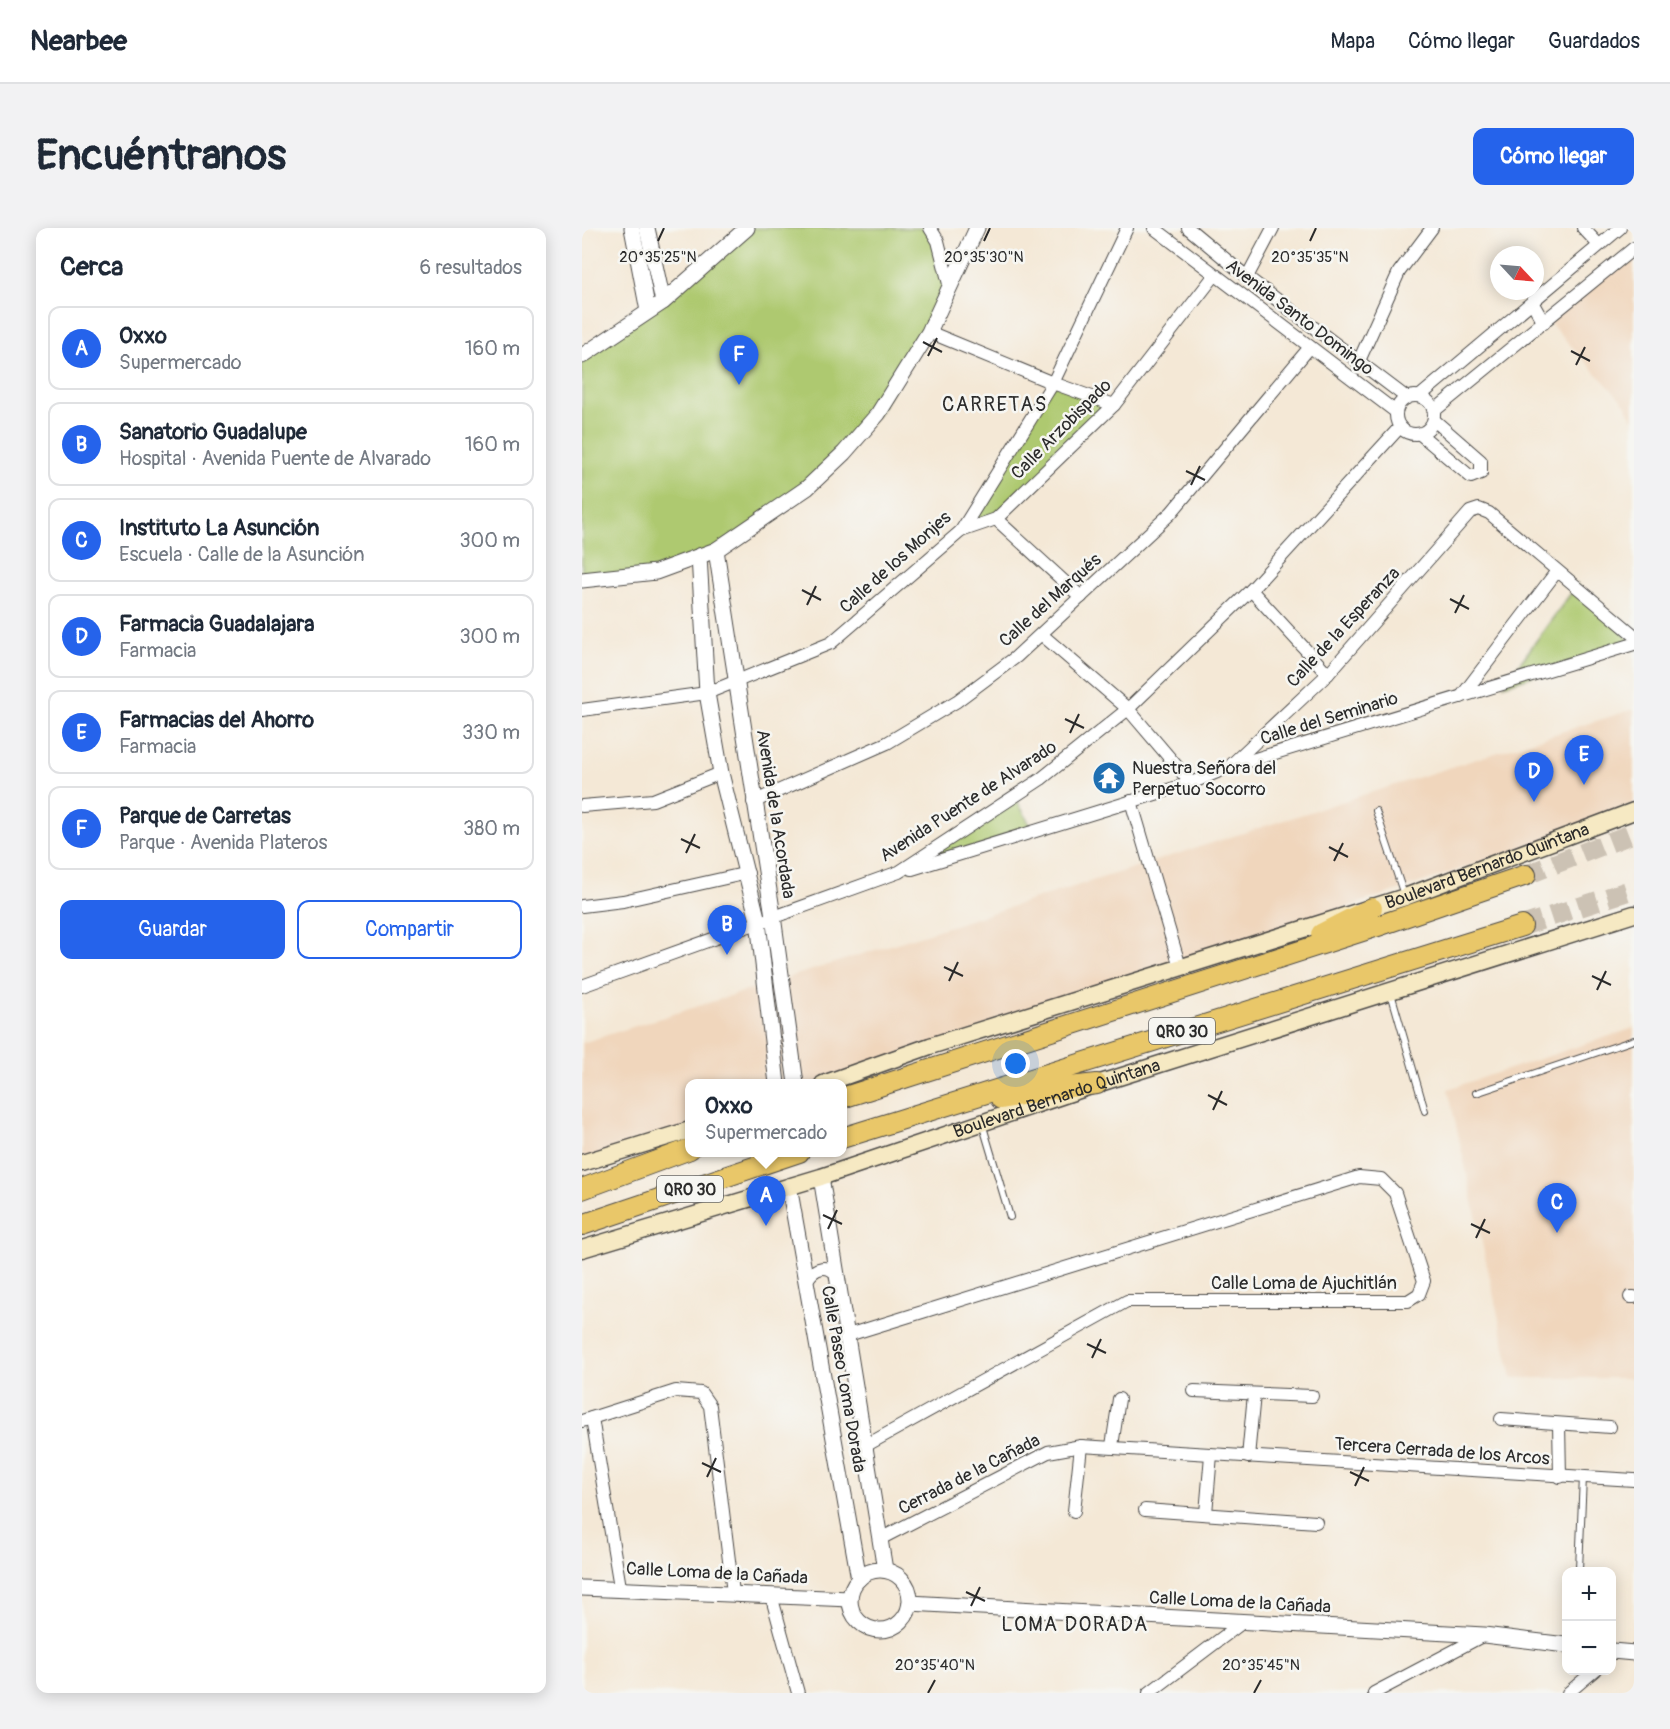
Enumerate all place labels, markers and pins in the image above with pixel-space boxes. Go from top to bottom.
pin: F [720,336,758,385]
pin: E [1564,736,1604,785]
pin: D [1514,752,1554,802]
place label: Nuestra Señora del Perpetuo Socorro [1132,757,1276,801]
temple icon: Nuestra Señora del Perpetuo Socorro [1091,760,1127,796]
pin: B [708,906,746,955]
pin: A [746,1176,786,1226]
pin: C [1538,1184,1576,1233]

